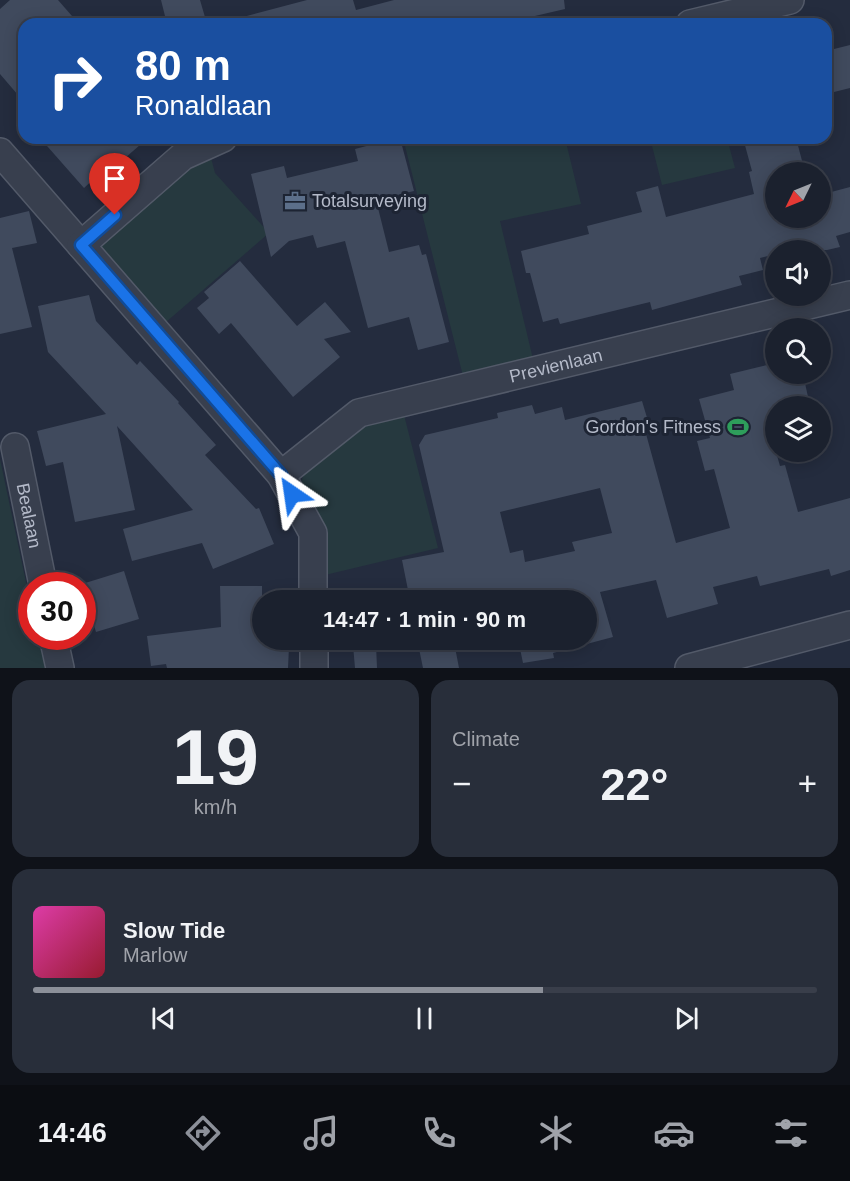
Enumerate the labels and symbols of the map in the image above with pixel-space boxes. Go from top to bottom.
pin [89,153,140,215]
north arrow [765,162,831,228]
office icon: Totalsurveying [283,189,307,213]
place label: Totalsurveying [312,191,427,211]
street label: Previenlaan [507,345,604,387]
sports icon: Gordon's Fitness [726,415,750,439]
place label: Gordon's Fitness [586,417,721,437]
position arrow [260,462,324,526]
street label: Bealaan [13,481,45,550]
speed limit sign: 30 [18,572,96,650]

